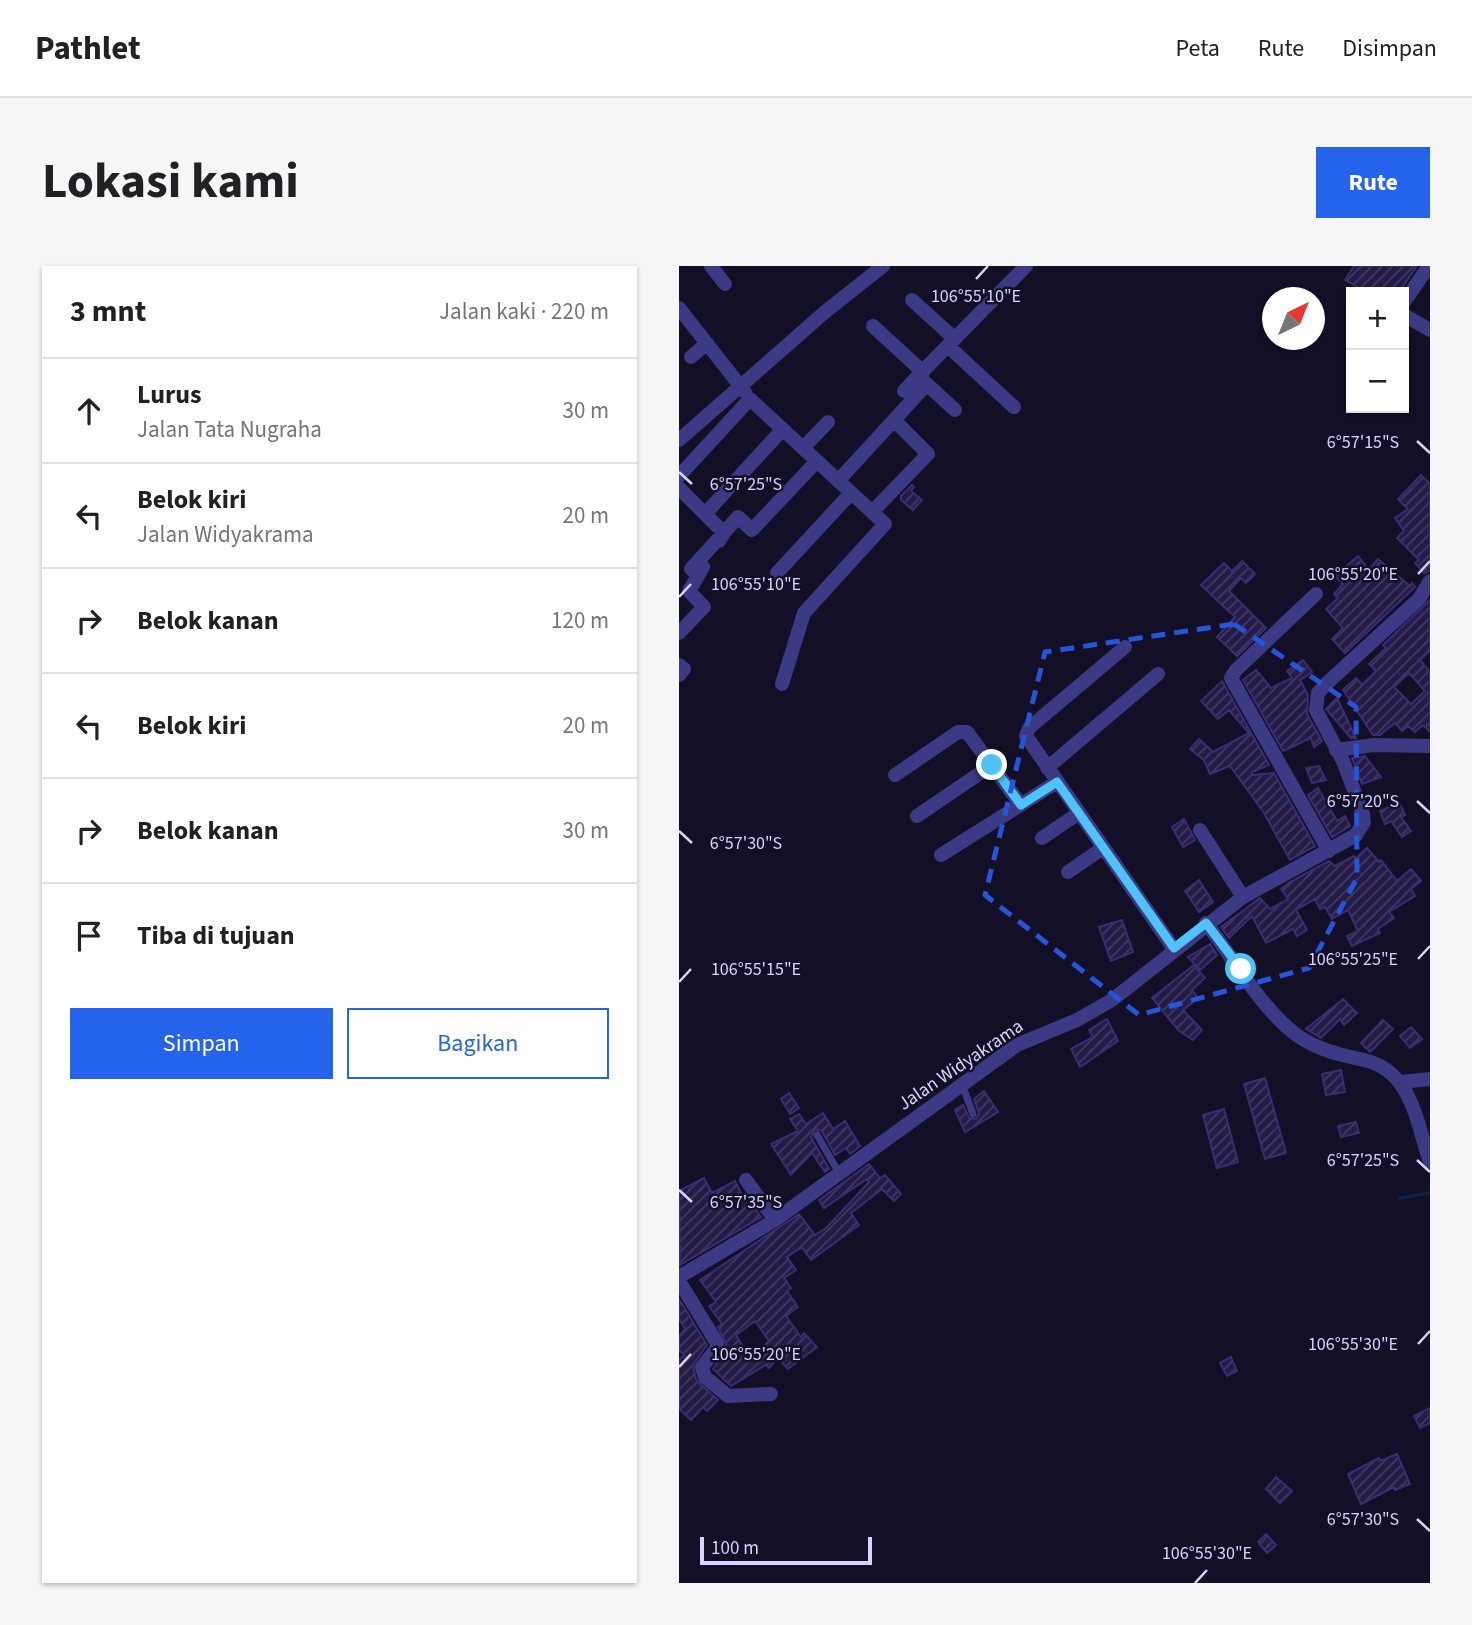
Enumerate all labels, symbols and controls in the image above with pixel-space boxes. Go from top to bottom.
text: Pathlet [35,25,141,72]
text: Peta [1175,31,1220,66]
text: Rute [1258,31,1304,66]
text: Disimpan [1342,31,1437,66]
text: Lokasi kami [42,147,299,217]
button: Rute [1316,147,1430,218]
text: 106°55'10"E [931,284,1021,309]
north arrow [1262,287,1325,350]
map controls [1346,287,1409,413]
button: + [1346,287,1409,350]
text: 3 mnt [70,290,146,333]
text: Jalan kaki · 220 m [439,295,609,328]
button: − [1346,350,1409,413]
text: Lurus [137,376,202,413]
icon: ahead [70,392,108,430]
text: 30 m [562,394,609,427]
text: Jalan Tata Nugraha [137,413,322,446]
text: 6°57'15"S [1327,430,1399,455]
text: 6°57'25"S [710,472,782,497]
text: Belok kiri [137,481,246,518]
icon: left [70,497,108,535]
text: 20 m [562,499,609,532]
text: Jalan Widyakrama [137,518,314,551]
text: 106°55'20"E [1308,562,1398,587]
text: 106°55'10"E [711,572,801,597]
icon: right [70,602,108,640]
text: Belok kanan [137,602,279,639]
text: 120 m [551,604,609,637]
icon: left [70,707,108,745]
text: Belok kiri [137,707,246,744]
text: 20 m [562,709,609,742]
route end [976,749,1007,780]
text: 6°57'20"S [1327,789,1399,814]
icon: right [70,812,108,850]
text: Belok kanan [137,812,279,849]
text: 30 m [562,814,609,847]
text: 6°57'30"S [710,831,782,856]
icon: arrive [70,917,108,955]
text: Tiba di tujuan [137,917,295,954]
text: 106°55'25"E [1308,947,1398,972]
route start [1225,953,1256,984]
text: 106°55'15"E [711,957,801,982]
button: Simpan [70,1008,333,1079]
button: Bagikan [347,1008,609,1079]
street label: Jalan Widyakrama [893,1013,1029,1117]
text: 6°57'25"S [1327,1148,1399,1173]
text: 6°57'35"S [710,1190,782,1215]
text: 106°55'30"E [1308,1332,1398,1357]
text: 106°55'20"E [711,1342,801,1367]
text: 6°57'30"S [1327,1507,1399,1532]
scale bar [700,1534,871,1566]
text: 100 m [711,1535,759,1562]
text: 106°55'30"E [1162,1541,1252,1566]

